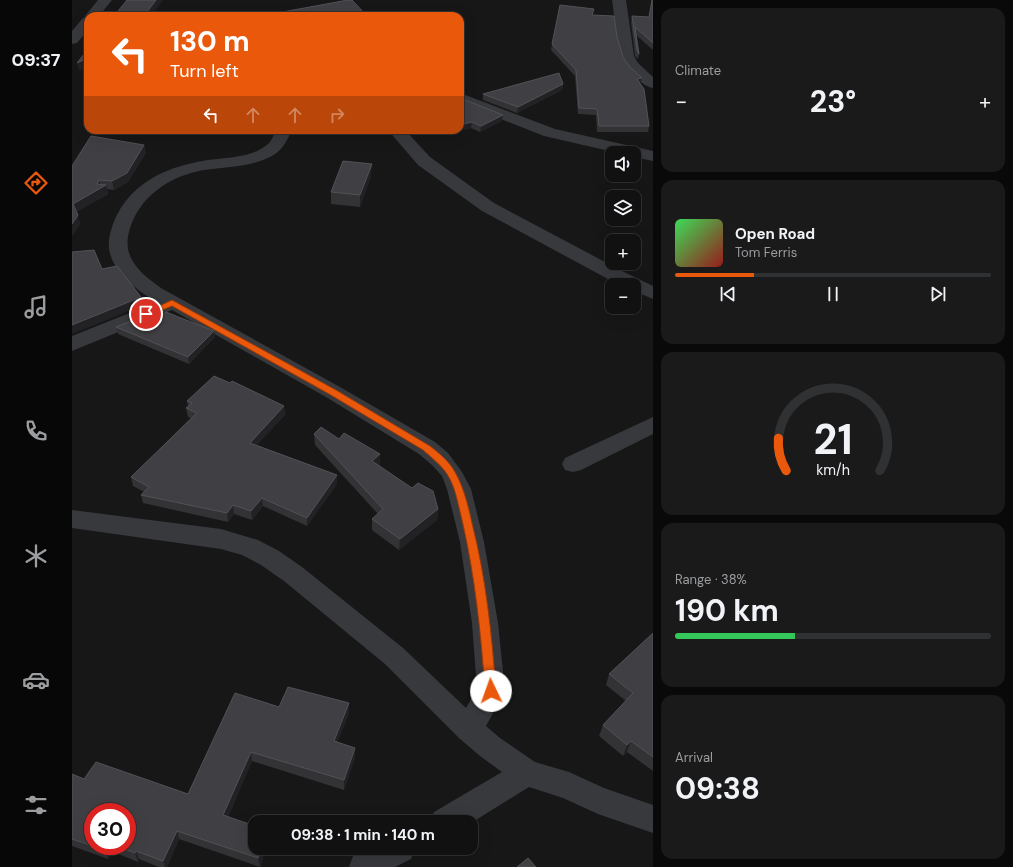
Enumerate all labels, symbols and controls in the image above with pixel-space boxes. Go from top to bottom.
text: 130 m [170,23,250,60]
icon: left [104,28,156,80]
text: 09:37 [11,48,61,72]
text: Turn left [170,59,239,83]
text: Climate [675,62,721,79]
text: 23° [810,82,856,121]
text: − [675,87,687,116]
text: + [979,87,991,116]
icon: left [200,104,222,126]
icon: ahead [242,104,264,126]
icon: ahead [284,104,306,126]
icon: right [326,104,348,126]
map controls [605,146,641,314]
button: sound [605,146,641,182]
icon: directions [22,169,50,197]
button: layers [605,190,641,226]
text: Open Road [735,224,815,244]
button: + [605,234,641,270]
text: Tom Ferris [735,244,797,261]
button: − [605,278,641,314]
icon: previous [717,283,739,305]
icon: pause [822,283,844,305]
icon: next [927,283,949,305]
icon: music [22,293,50,321]
pin [129,297,163,331]
icon: arrive [135,303,157,325]
text: 21 [813,413,853,467]
icon: phone [22,417,50,445]
text: km/h [816,461,850,479]
icon: climate [22,542,50,570]
text: Range · 38% [675,571,747,588]
text: 190 km [675,591,779,630]
icon: car [22,666,50,694]
position arrow [470,670,512,712]
text: Arrival [675,749,713,766]
text: 09:38 [675,769,760,808]
icon: filters [22,791,50,819]
speed limit sign: 30 [84,803,136,855]
text: 09:38 · 1 min · 140 m [291,825,435,845]

